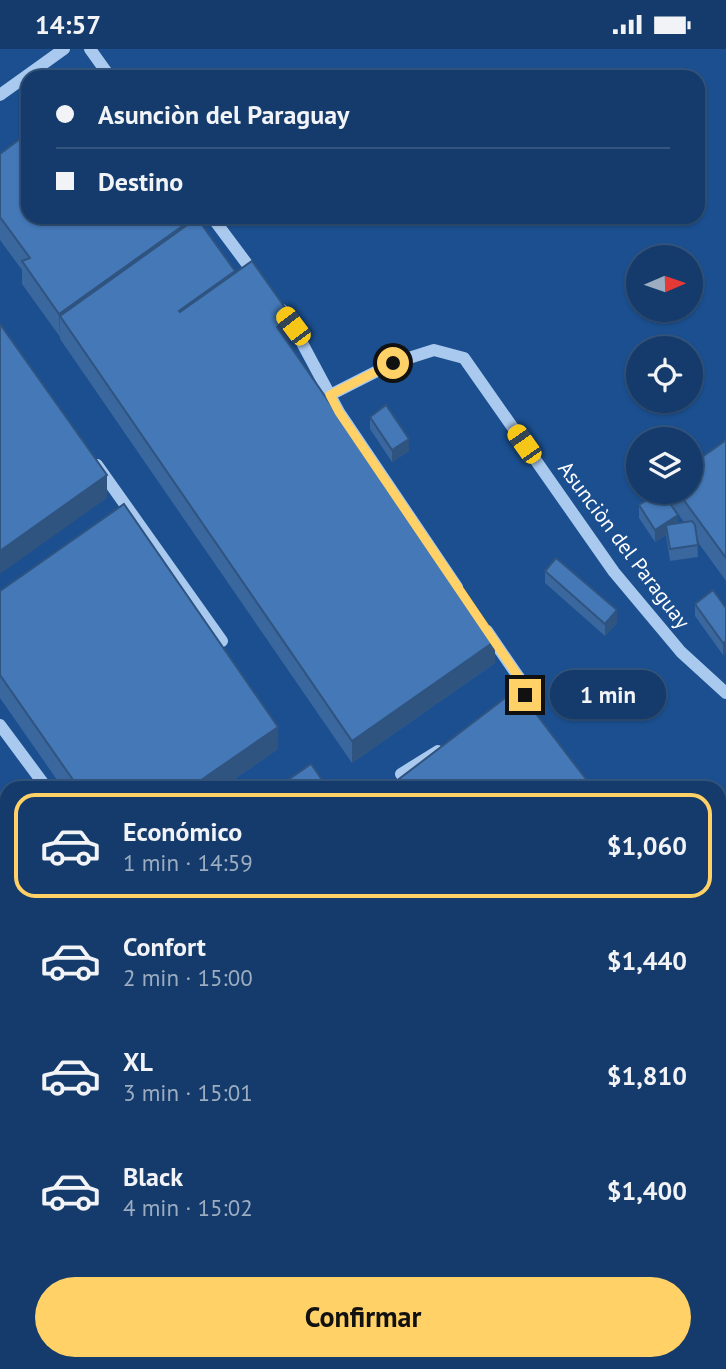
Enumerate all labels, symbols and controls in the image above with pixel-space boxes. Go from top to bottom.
text: 14:57 [35,8,101,41]
text: Asunciòn del Paraguay [98,98,350,131]
text: Destino [98,165,183,198]
north arrow [626,245,704,322]
map controls [626,245,703,504]
car [272,303,315,349]
button: locate [626,336,703,413]
route start [377,347,409,379]
car [504,421,545,467]
button: layers [626,427,703,504]
street label: Asunciòn del Paraguay [553,456,696,634]
callout: 1 min [550,671,665,719]
route end [509,679,541,711]
text: 1 min [580,680,636,709]
icon: car [39,814,102,877]
text: Económico [123,815,242,848]
text: $1,060 [607,829,687,862]
text: 1 min · 14:59 [123,848,253,877]
icon: car [39,929,102,992]
text: Confort [123,930,206,963]
text: $1,440 [607,944,687,977]
text: 2 min · 15:00 [123,963,253,992]
icon: car [39,1044,102,1107]
text: XL [123,1045,153,1078]
text: $1,810 [607,1059,687,1092]
text: 3 min · 15:01 [123,1078,253,1107]
icon: car [39,1159,102,1222]
text: Black [123,1160,183,1193]
text: $1,400 [607,1174,687,1207]
text: 4 min · 15:02 [123,1193,253,1222]
button: Confirmar [35,1277,691,1357]

